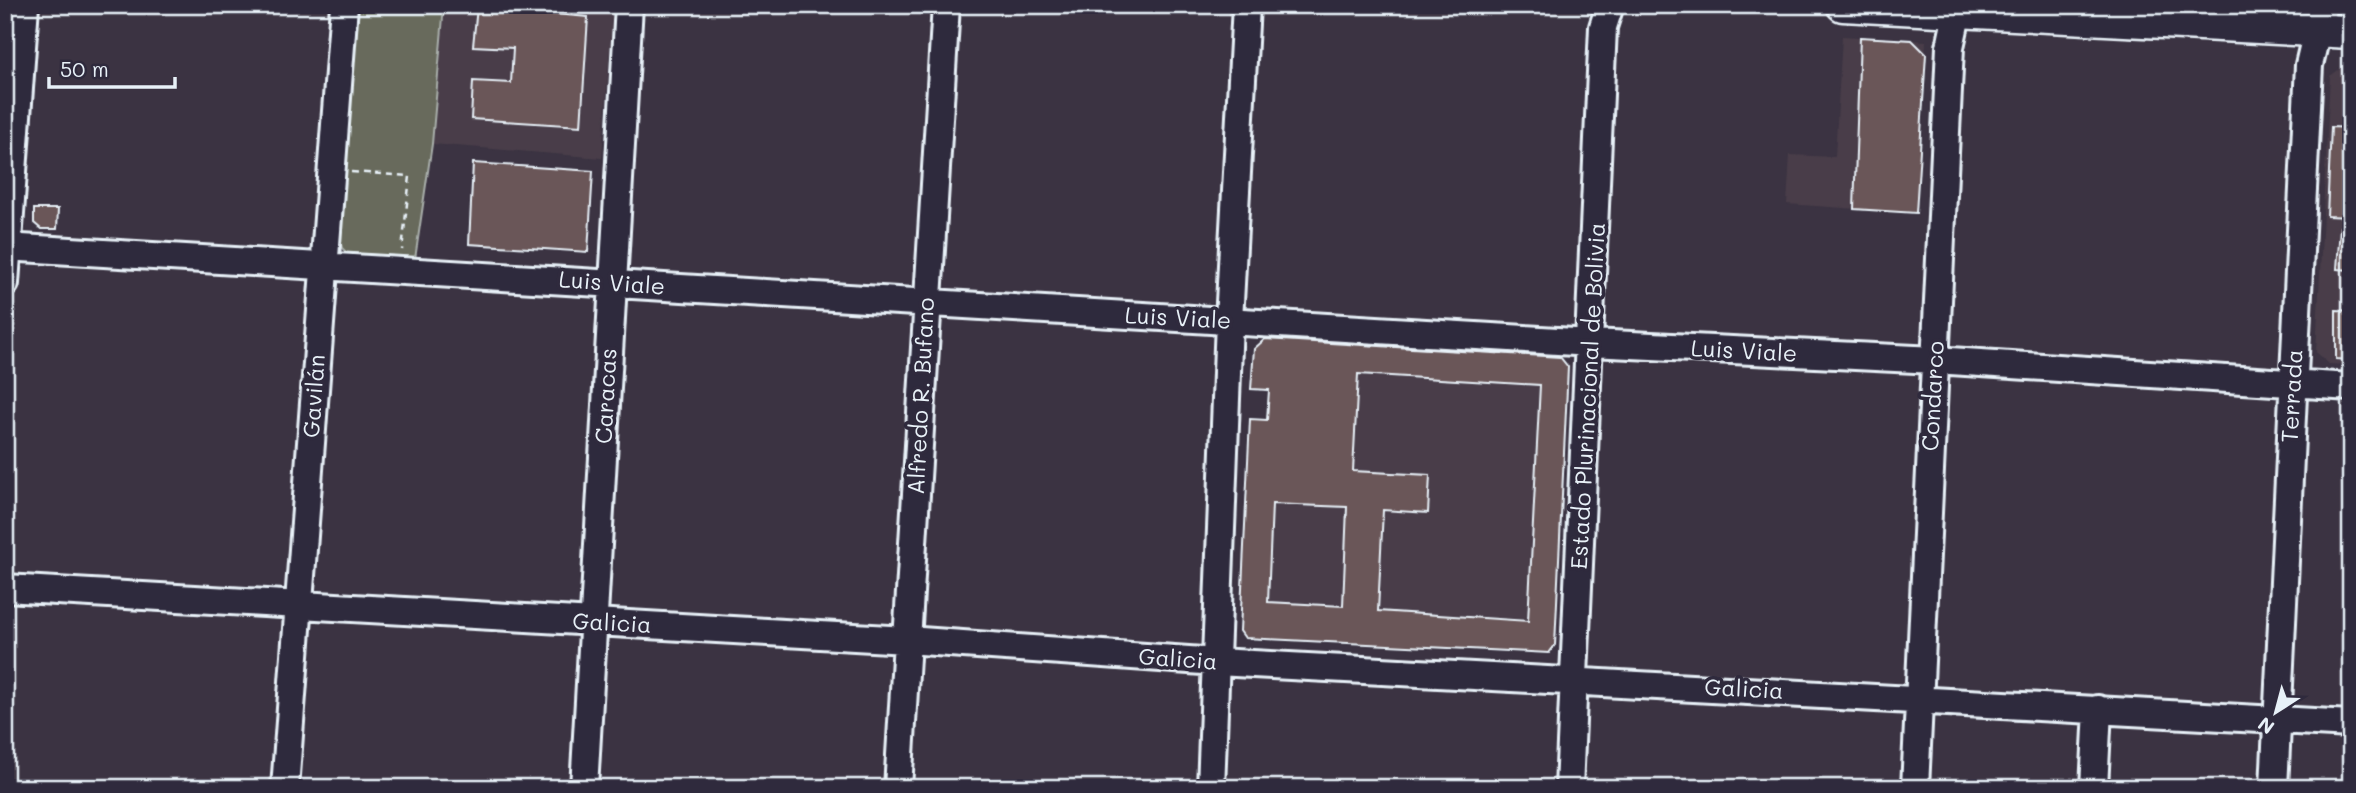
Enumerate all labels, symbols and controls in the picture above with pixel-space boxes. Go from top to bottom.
scale bar [49,46,175,90]
text: 50 m [60,55,109,82]
street label: Estado Plurinacional de Bolivia [1563,222,1611,570]
street label: Luis Viale [558,263,666,301]
street label: Alfredo R. Bufano [900,297,940,495]
street label: Luis Viale [1124,299,1232,335]
street label: Luis Viale [1690,332,1798,368]
street label: Condarco [1914,340,1950,452]
street label: Caracas [588,347,622,445]
street label: Terrada [2274,349,2308,443]
street label: Gavilán [295,353,331,439]
street label: Galicia [572,605,652,639]
street label: Galicia [1138,640,1219,676]
street label: Galicia [1704,671,1784,705]
north arrow [2240,678,2310,748]
text: N [2253,712,2279,741]

